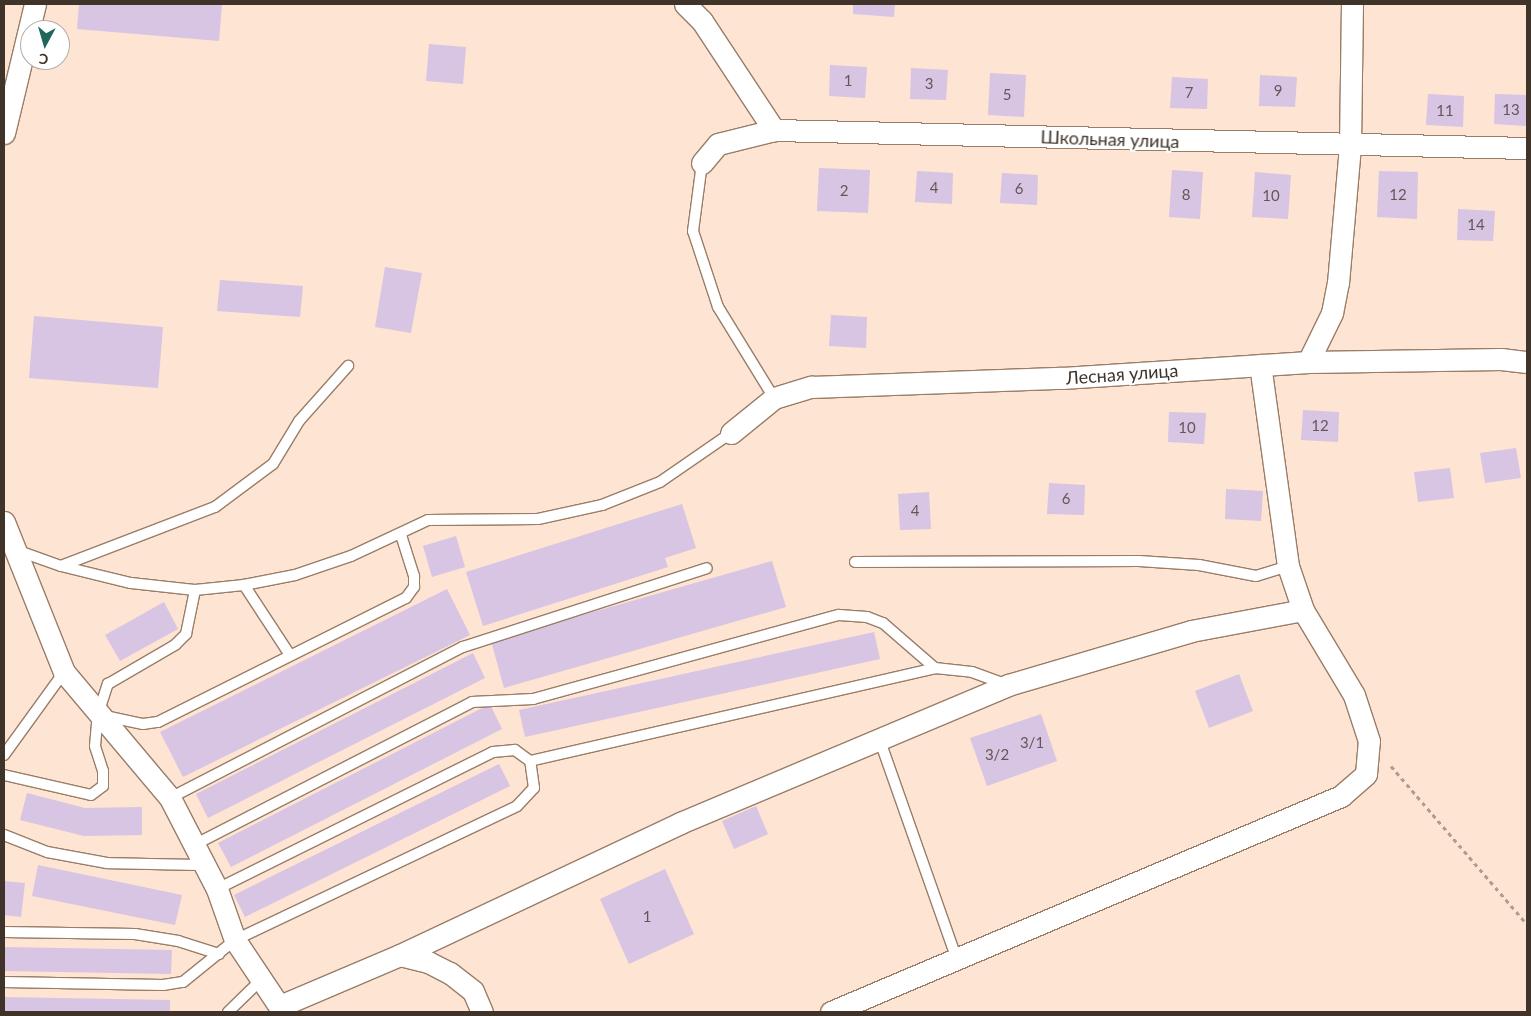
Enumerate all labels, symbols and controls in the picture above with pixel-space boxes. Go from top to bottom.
north arrow [20,20,70,70]
text: С [38,50,49,68]
house number: 1 [844,72,852,90]
house number: 3 [925,75,933,93]
house number: 9 [1274,82,1282,100]
house number: 7 [1185,84,1193,102]
house number: 5 [1003,86,1011,104]
house number: 13 [1502,101,1520,119]
house number: 11 [1436,102,1454,120]
street label: Школьная улица [1040,126,1180,152]
house number: 4 [930,179,938,197]
house number: 6 [1015,180,1023,198]
house number: 2 [840,182,848,200]
house number: 8 [1182,186,1190,204]
house number: 12 [1389,186,1407,204]
house number: 10 [1262,187,1280,205]
house number: 14 [1467,216,1485,234]
street label: Лесная улица [1065,359,1179,389]
house number: 12 [1311,417,1329,435]
house number: 10 [1178,419,1196,437]
house number: 6 [1062,490,1070,508]
house number: 4 [911,502,919,520]
house number: 3/1 [1020,734,1044,752]
house number: 3/2 [985,746,1009,764]
house number: 1 [643,908,651,926]

